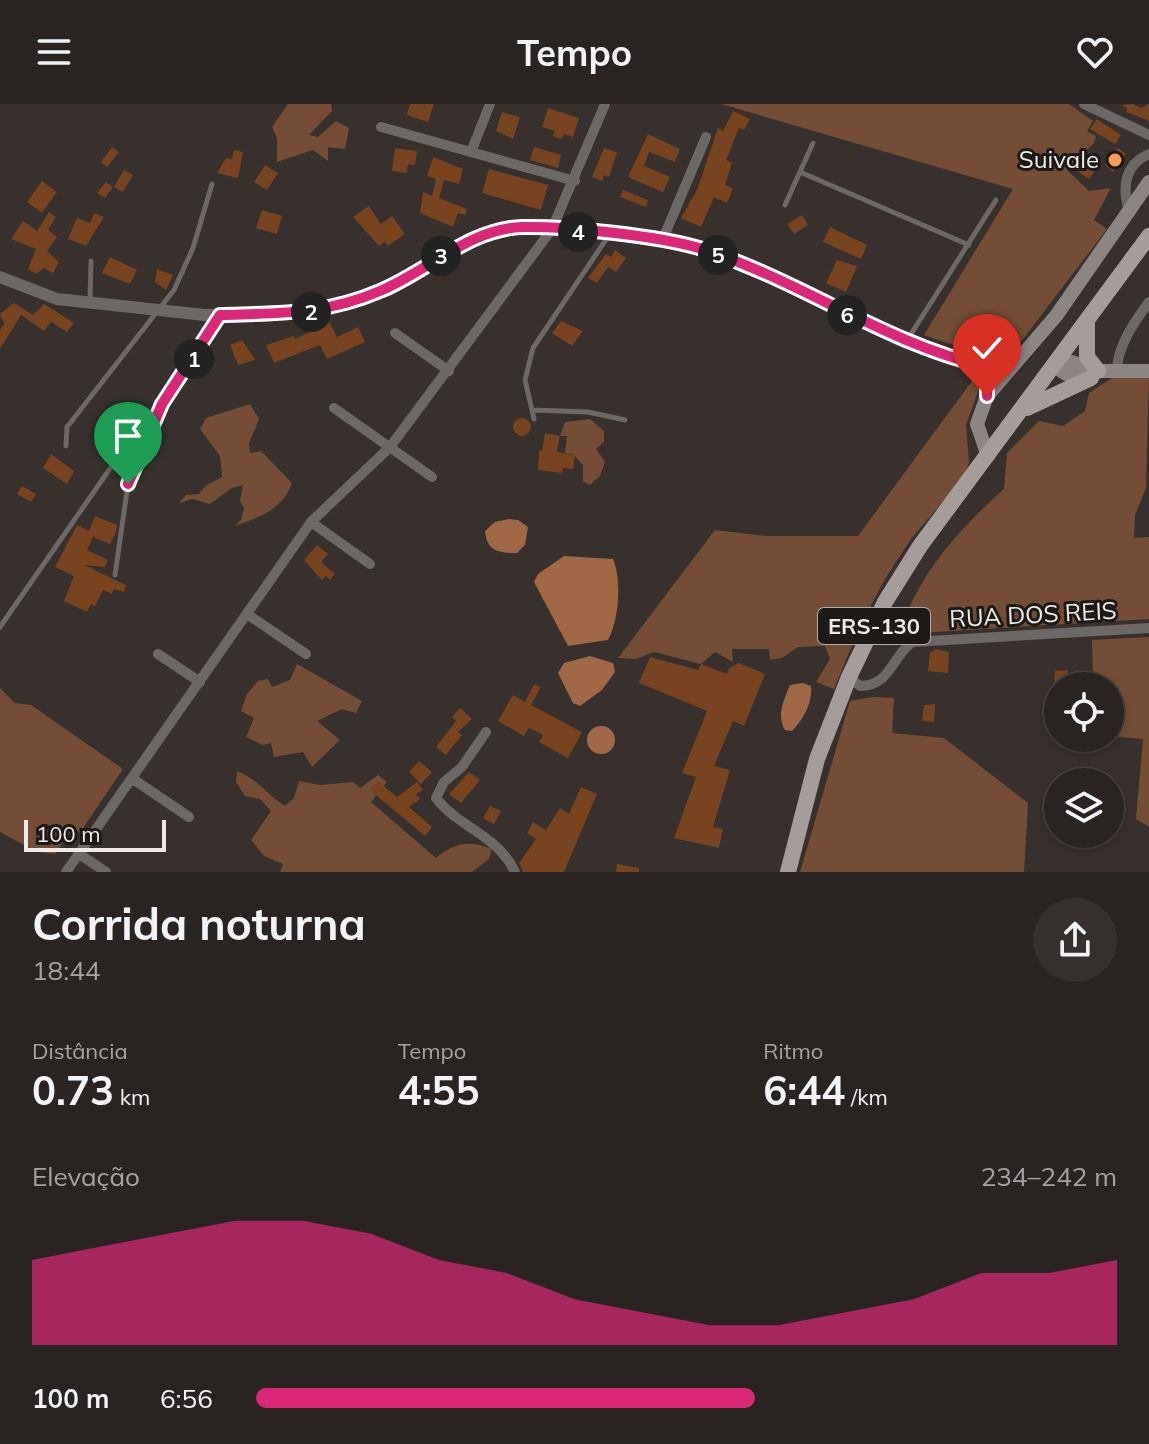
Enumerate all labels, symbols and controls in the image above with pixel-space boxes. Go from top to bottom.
icon: menu [32,30,76,74]
text: Tempo [517,30,632,75]
icon: heart [1073,30,1117,74]
place label: Suivale [1019,144,1099,174]
marker: Suivale [1106,151,1124,169]
pin: 4 [558,212,598,252]
text: 4 [571,218,585,246]
pin: 5 [698,235,738,275]
pin: 3 [421,236,461,276]
text: 5 [711,241,725,269]
text: 3 [434,242,448,270]
pin: 2 [291,292,331,332]
pin: 6 [827,295,867,335]
text: 2 [304,298,318,326]
text: 6 [840,301,854,329]
pin [953,314,1021,396]
icon: check [965,326,1009,370]
pin: 1 [174,339,214,379]
text: 1 [187,345,201,373]
pin [94,402,162,484]
icon: arrive [106,414,150,458]
street label: RUA DOS REIS [949,595,1117,633]
road number: ERS-130 [818,608,930,644]
map controls [1044,672,1124,848]
button: locate [1044,672,1124,752]
button: layers [1044,768,1124,848]
scale bar [24,816,166,852]
text: 100 m [36,820,101,848]
text: Corrida noturna [32,896,366,951]
button: share [1033,898,1117,982]
text: 18:44 [32,954,100,987]
text: Distância [32,1037,128,1065]
text: Tempo [398,1037,466,1065]
text: Ritmo [763,1037,823,1065]
text: 0.73 [32,1065,114,1115]
text: 4:55 [398,1065,480,1115]
text: 6:44 [763,1065,845,1115]
text: km [114,1083,150,1111]
text: /km [845,1083,888,1111]
text: Elevação [32,1160,140,1193]
text: 234–242 m [981,1160,1117,1193]
text: 100 m [32,1382,109,1415]
text: 6:56 [160,1382,213,1415]

